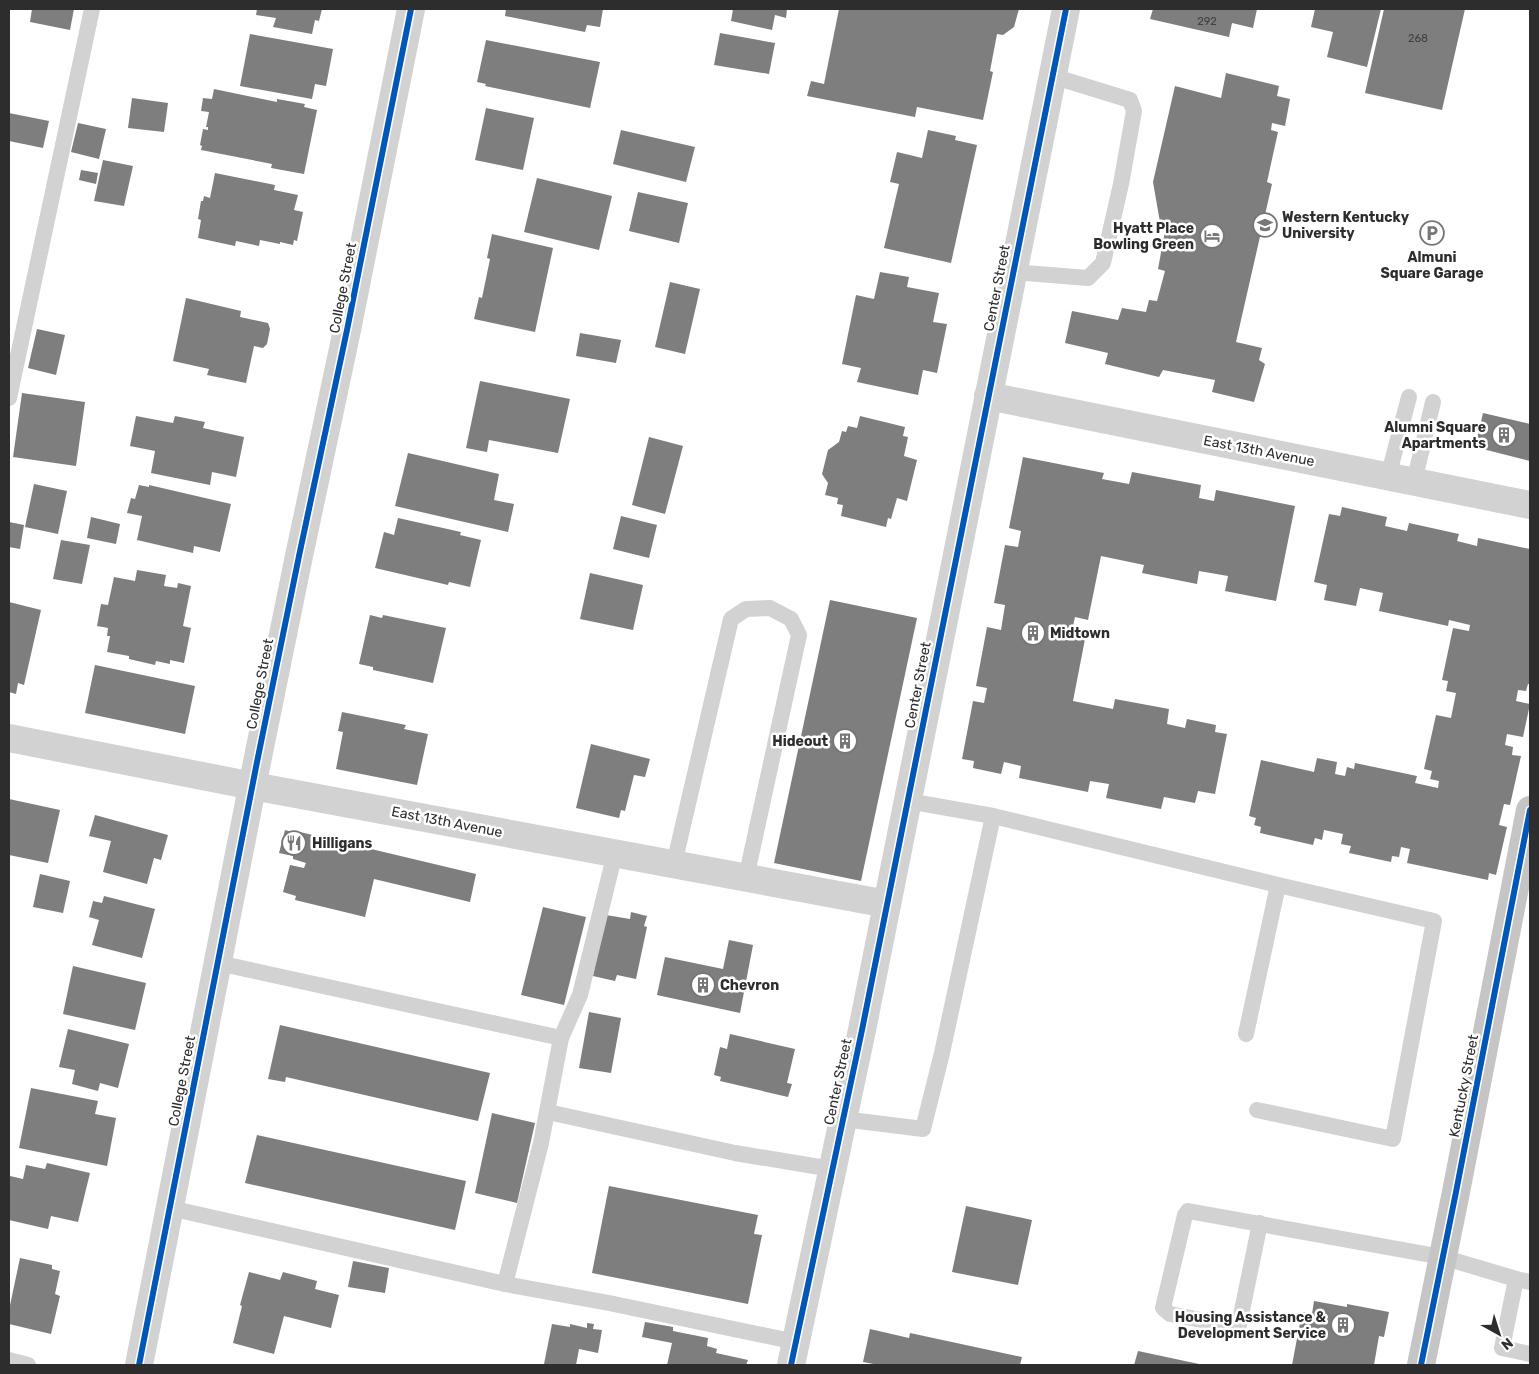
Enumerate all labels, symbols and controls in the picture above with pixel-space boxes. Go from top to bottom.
house number: 292 [1197,15,1217,28]
house number: 268 [1408,32,1428,45]
place label: Western Kentucky University [1282,209,1410,242]
school or university icon: Western Kentucky University [1252,212,1278,238]
place label: Hyatt Place Bowling Green [1093,220,1194,253]
parking icon: Almuni Square Garage [1419,220,1445,246]
hotel icon: Hyatt Place Bowling Green [1199,223,1225,249]
street label: College Street [326,241,360,335]
street label: Center Street [980,243,1014,333]
place label: Almuni Square Garage [1381,249,1483,282]
place label: Alumni Square Apartments [1384,419,1486,452]
building icon: Alumni Square Apartments [1491,422,1517,448]
street label: East 13th Avenue [1202,432,1316,470]
building icon: Midtown [1020,620,1046,646]
place label: Midtown [1050,625,1110,642]
street label: College Street [243,637,277,731]
street label: Center Street [901,640,935,730]
building icon: Hideout [832,728,858,754]
place label: Hideout [772,733,828,750]
street label: East 13th Avenue [390,803,504,841]
restaurant icon: Hilligans [281,830,307,856]
place label: Hilligans [312,835,373,852]
building icon: Chevron [690,972,716,998]
place label: Chevron [720,977,779,994]
street label: Kentucky Street [1446,1033,1482,1139]
street label: College Street [165,1034,199,1128]
street label: Center Street [821,1037,856,1127]
place label: Housing Assistance & Development Service [1175,1309,1327,1342]
north arrow [1474,1309,1524,1359]
building icon: Housing Assistance & Development Service [1330,1312,1356,1338]
text: N [1498,1334,1516,1353]

